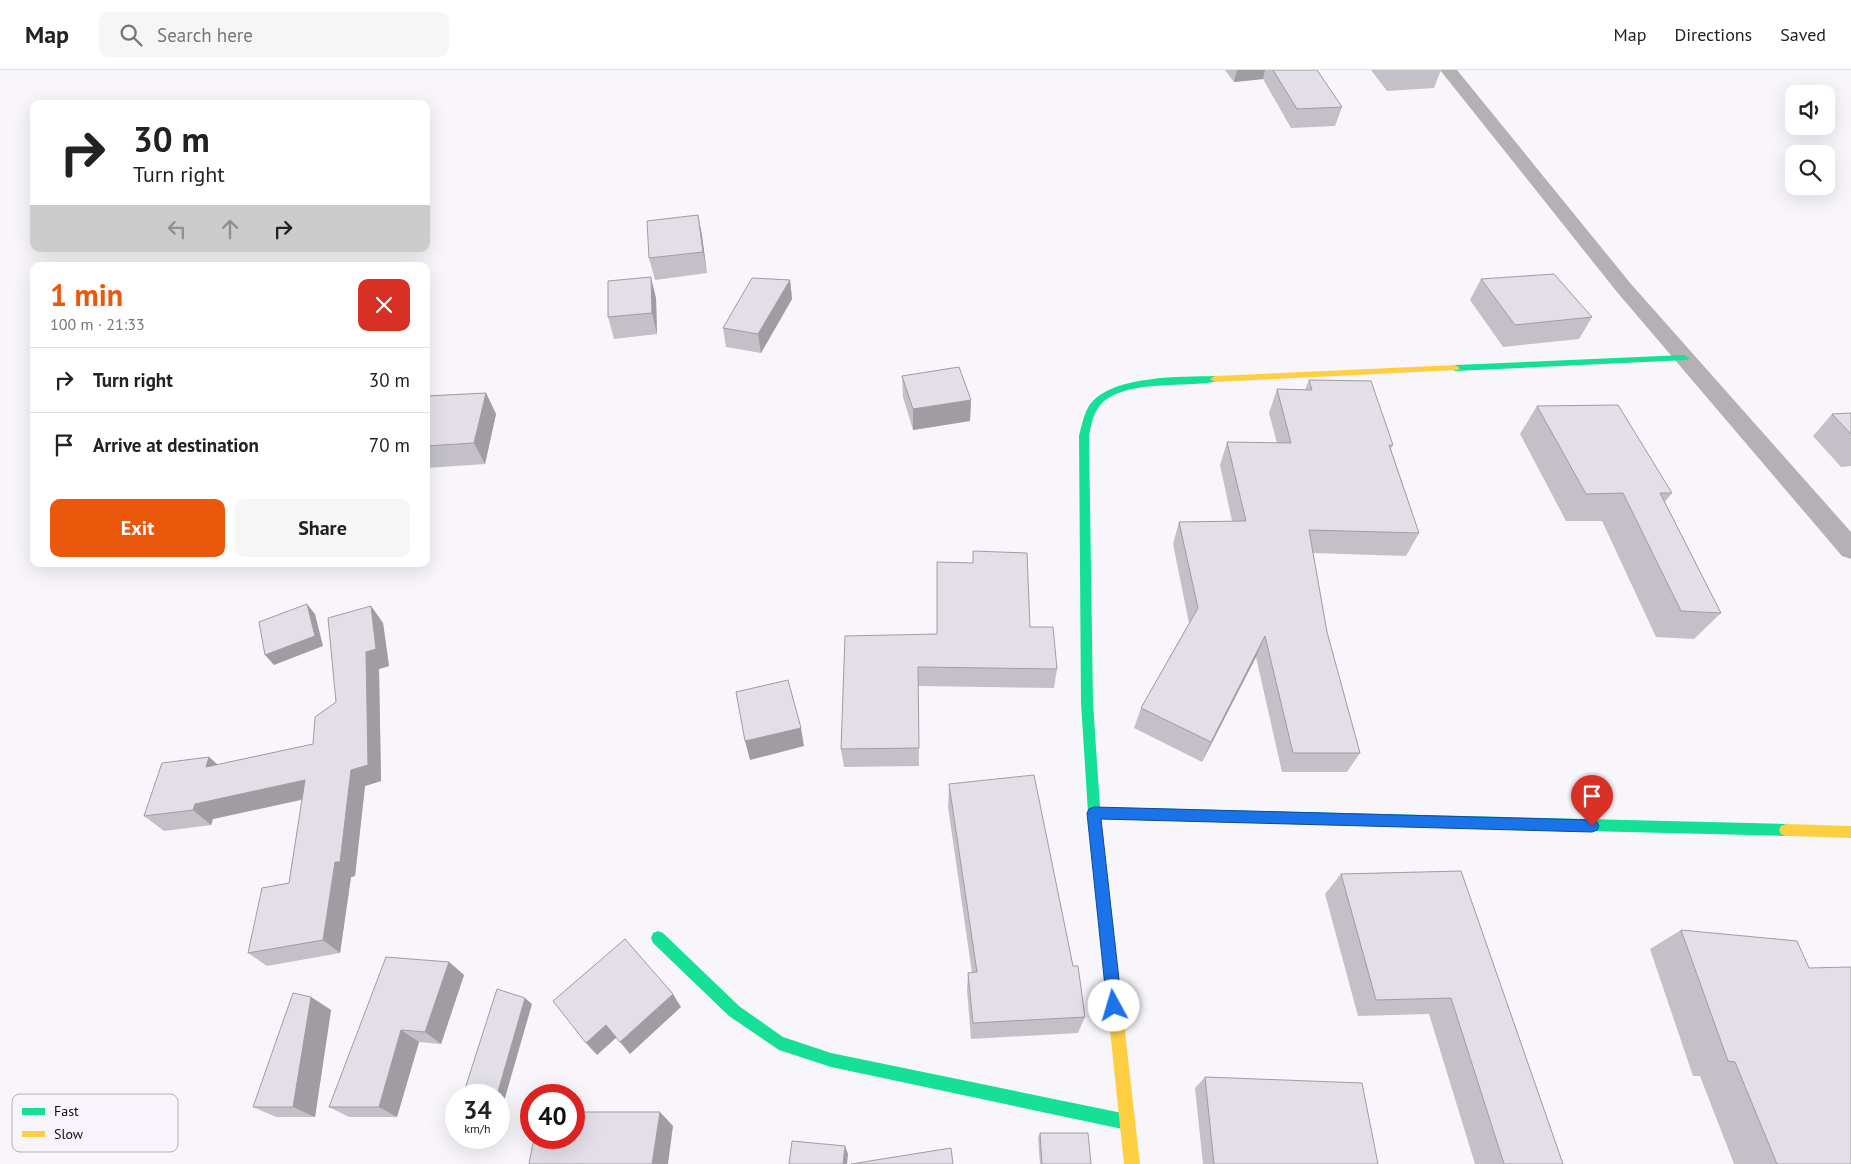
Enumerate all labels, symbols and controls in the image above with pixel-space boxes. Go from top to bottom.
search box [99,12,449,57]
text: Map [25,19,69,50]
icon: search [117,21,145,49]
text: Search here [157,23,253,47]
text: Map [1614,23,1646,46]
text: Directions [1674,23,1752,46]
text: Saved [1780,23,1826,46]
map controls [1785,85,1835,195]
button: sound [1785,85,1835,135]
text: 30 m [133,116,210,162]
icon: right [50,120,115,185]
button: search [1785,145,1835,195]
text: Turn right [133,160,225,188]
icon: left [163,215,191,243]
icon: ahead [216,215,244,243]
icon: right [269,215,297,243]
text: 1 min [50,275,123,314]
button: close [358,279,410,331]
text: 100 m · 21:33 [50,314,145,334]
icon: right [50,366,78,394]
text: Turn right [93,368,173,392]
text: 30 m [369,368,410,392]
icon: arrive [50,431,78,459]
text: Arrive at destination [93,433,259,457]
text: 70 m [369,433,410,457]
button: Exit [50,499,225,557]
button: Share [235,499,410,557]
pin [1571,775,1613,826]
icon: arrive [1578,782,1606,810]
position arrow [1087,979,1139,1031]
speed limit sign: 40 [520,1084,585,1149]
legend [12,1094,178,1152]
text: 34 [463,1094,492,1126]
text: Fast [54,1102,79,1120]
text: km/h [464,1121,491,1136]
text: Slow [54,1125,84,1143]

